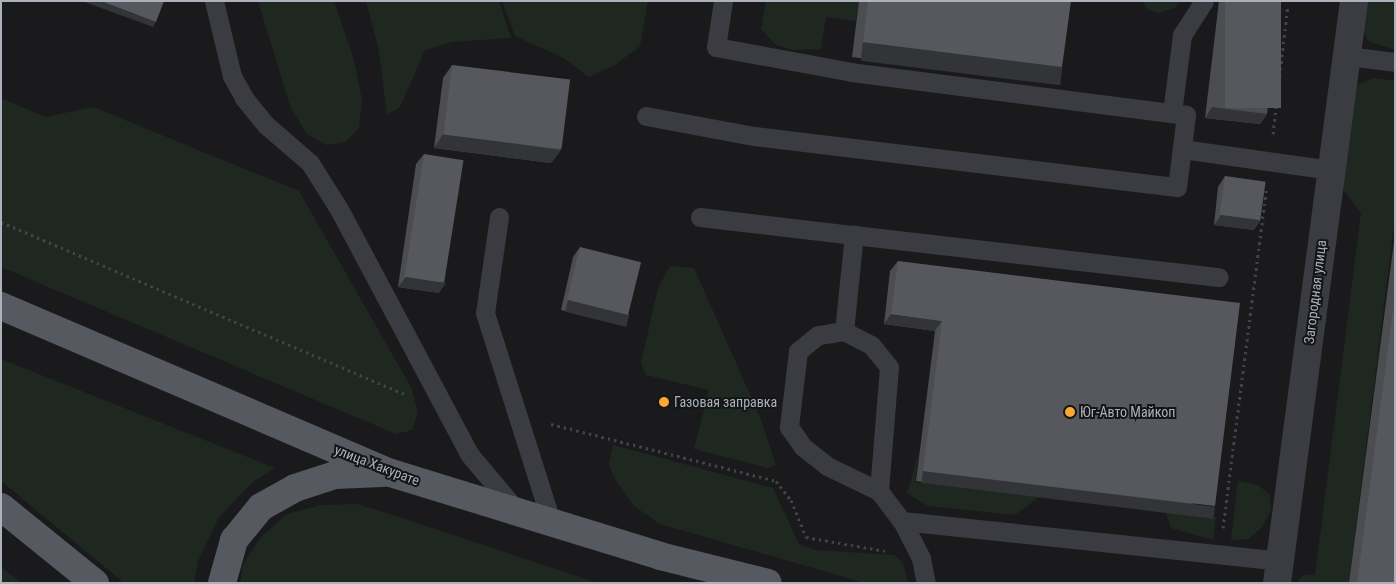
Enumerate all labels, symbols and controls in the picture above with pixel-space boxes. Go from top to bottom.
street label: Загородная улица [1300,239,1330,345]
place label: Газовая заправка [674,394,777,410]
marker: Газовая заправка [658,396,670,408]
place label: Юг-Авто Майкоп [1080,404,1175,420]
marker: Юг-Авто Майкоп [1064,406,1076,418]
street label: улица Хакурате [332,441,422,489]

